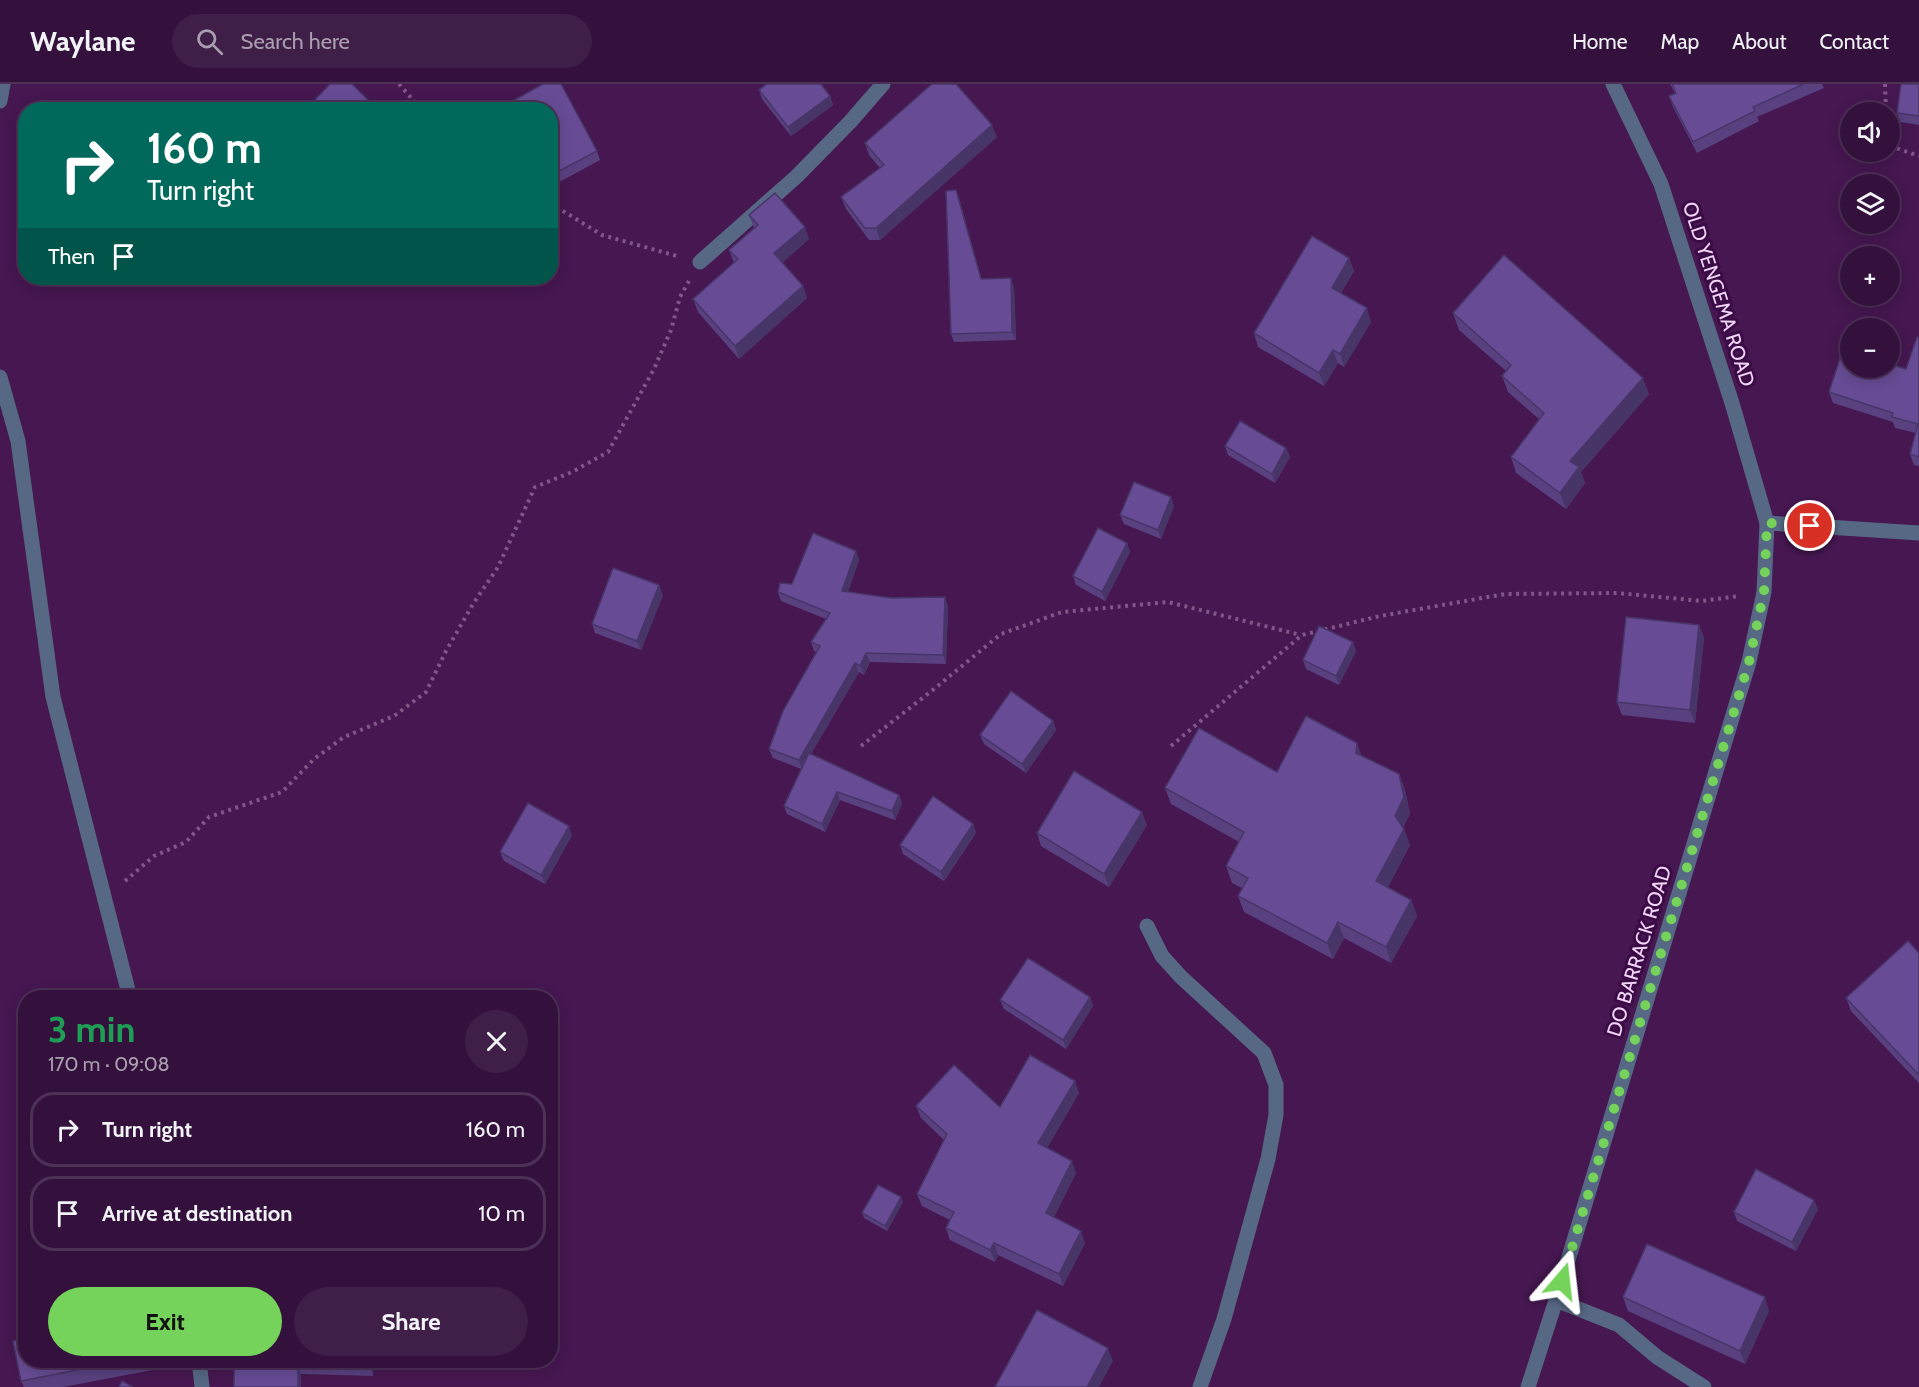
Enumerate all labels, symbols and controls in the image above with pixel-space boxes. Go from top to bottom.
search box [172,14,592,68]
text: Waylane [30,24,136,58]
icon: search [193,25,226,58]
text: Search here [241,28,350,55]
text: Home [1572,29,1628,54]
text: Map [1661,29,1699,54]
text: About [1732,29,1786,54]
text: Contact [1819,29,1889,54]
map controls [1840,102,1900,378]
button: sound [1840,102,1900,162]
text: 160 m [147,122,262,174]
icon: right [48,126,126,204]
text: Turn right [147,174,254,207]
button: layers [1840,174,1900,234]
street label: OLD YENGEMA ROAD [1678,199,1760,389]
icon: arrive [107,240,140,273]
text: Then [48,243,95,270]
button: + [1840,246,1900,306]
button: − [1840,318,1900,378]
pin [1784,500,1835,551]
icon: arrive [1793,509,1826,542]
street label: DO BARRACK ROAD [1602,863,1676,1039]
text: 3 min [48,1007,135,1051]
button: close [465,1010,528,1073]
text: 170 m · 09:08 [48,1052,170,1076]
icon: right [51,1113,84,1146]
text: Turn right [102,1116,192,1143]
text: 160 m [466,1116,525,1143]
icon: arrive [51,1197,84,1230]
text: Arrive at destination [102,1200,292,1227]
text: 10 m [478,1200,525,1227]
position arrow [1530,1249,1594,1313]
button: Exit [48,1287,282,1356]
button: Share [294,1287,528,1356]

